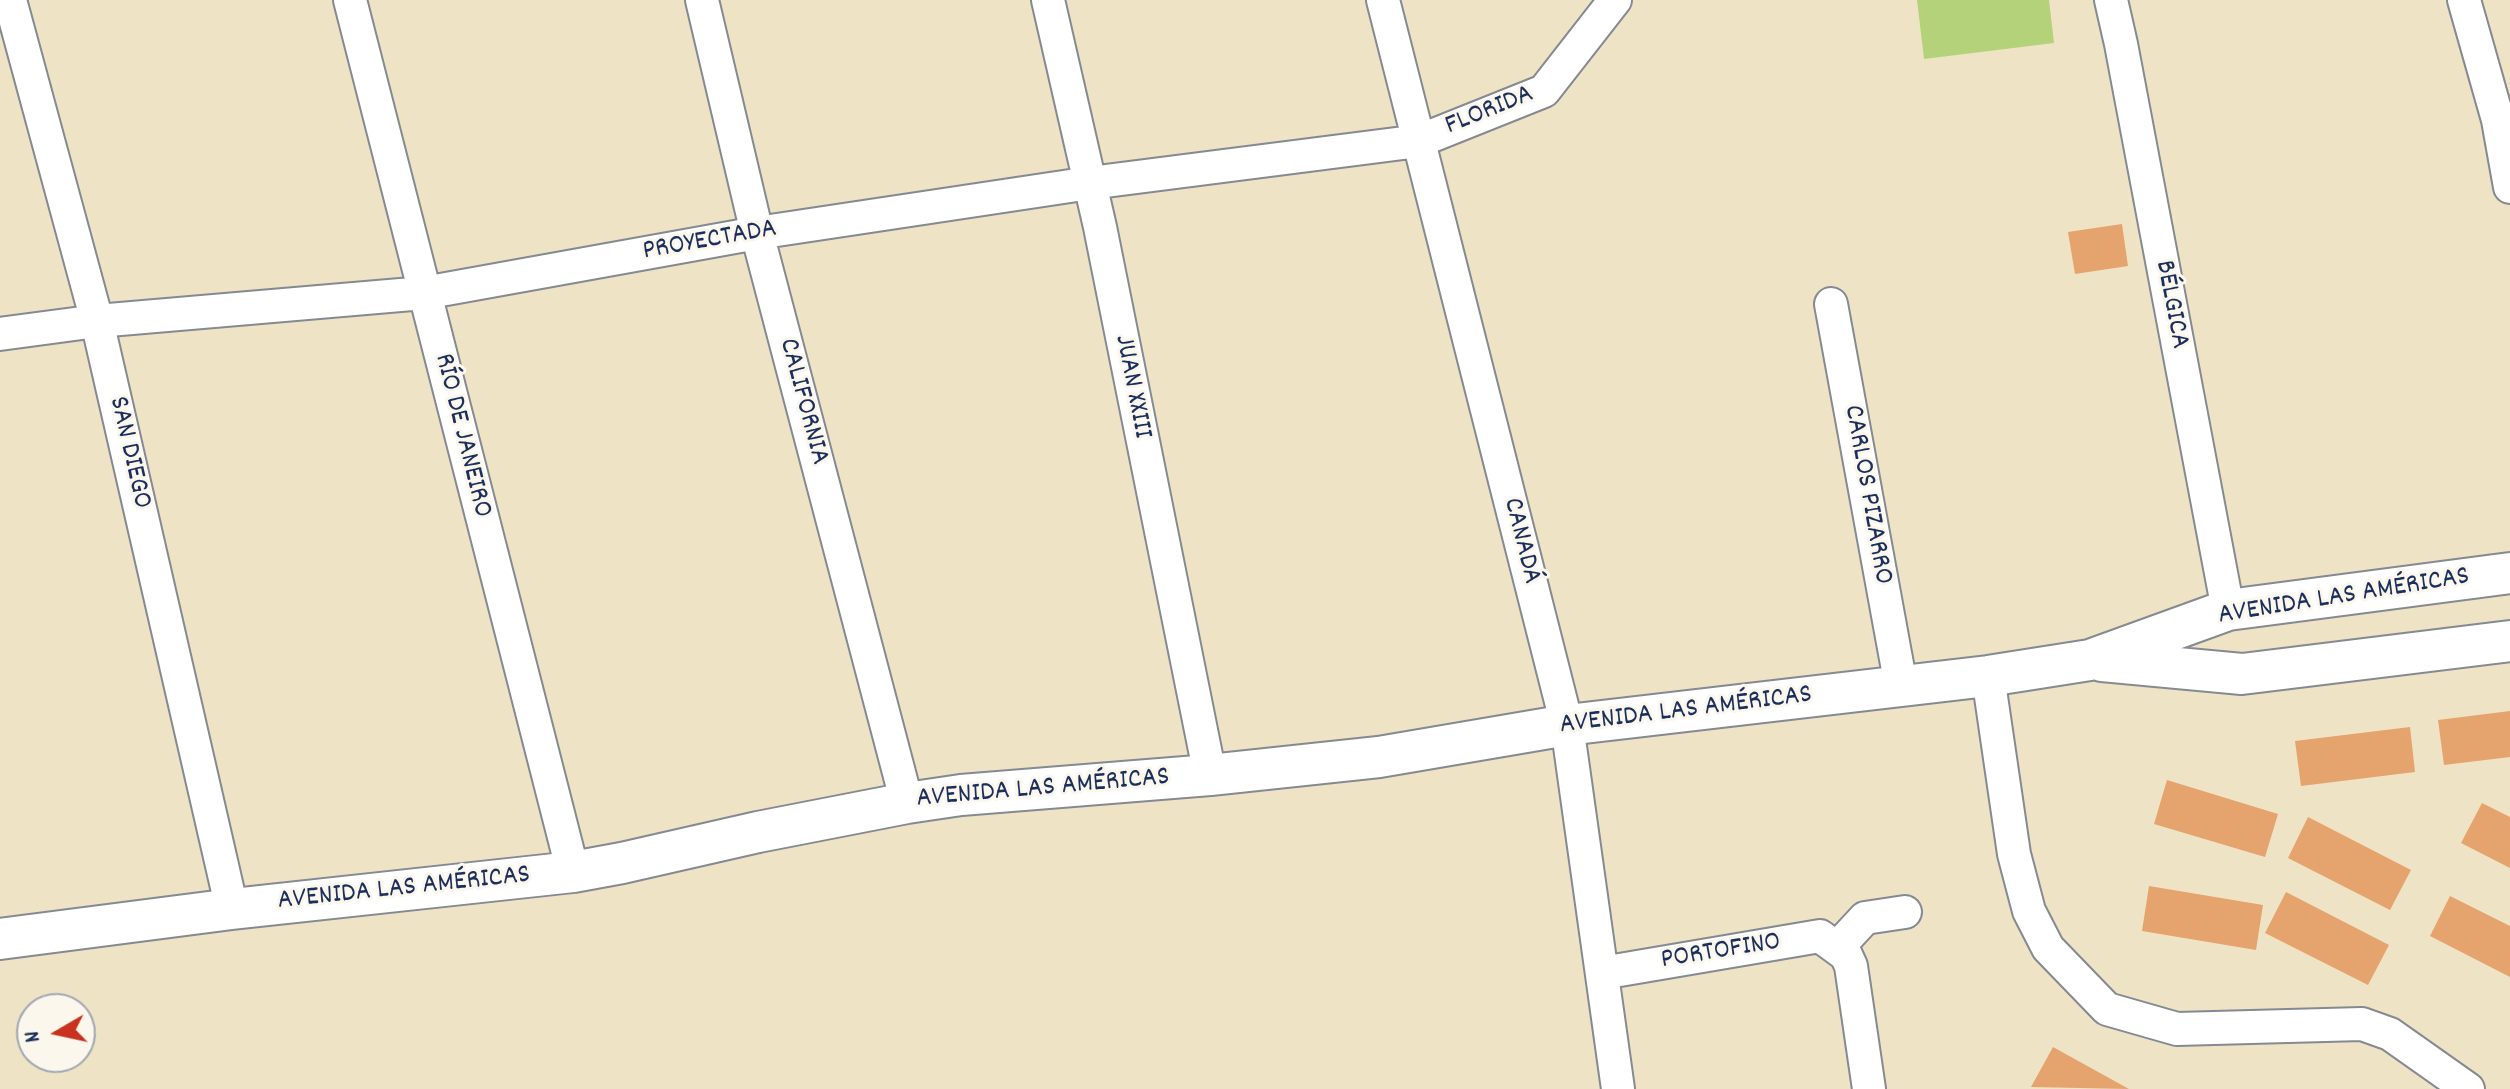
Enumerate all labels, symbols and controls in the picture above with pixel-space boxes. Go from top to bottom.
street label: FLORIDA [1441,79,1539,145]
street label: PROYECTADA [640,214,780,270]
street label: BÉLGICA [2145,258,2195,352]
street label: JUAN XXIII [1104,332,1158,442]
street label: CALIFORNIA [769,335,835,469]
street label: RÍO DE JANEIRO [424,350,498,522]
street label: SAN DIEGO [99,394,157,512]
street label: CARLOS PIZARRO [1834,403,1898,587]
street label: CANADÁ [1493,495,1547,587]
street label: AVENIDA LAS AMÉRICAS [2216,562,2472,634]
street label: AVENIDA LAS AMÉRICAS [1558,680,1814,744]
street label: AVENIDA LAS AMÉRICAS [915,762,1171,818]
street label: AVENIDA LAS AMÉRICAS [276,860,532,920]
street label: PORTOFINO [1659,927,1783,979]
north arrow [16,993,96,1073]
text: N [18,1029,50,1044]

